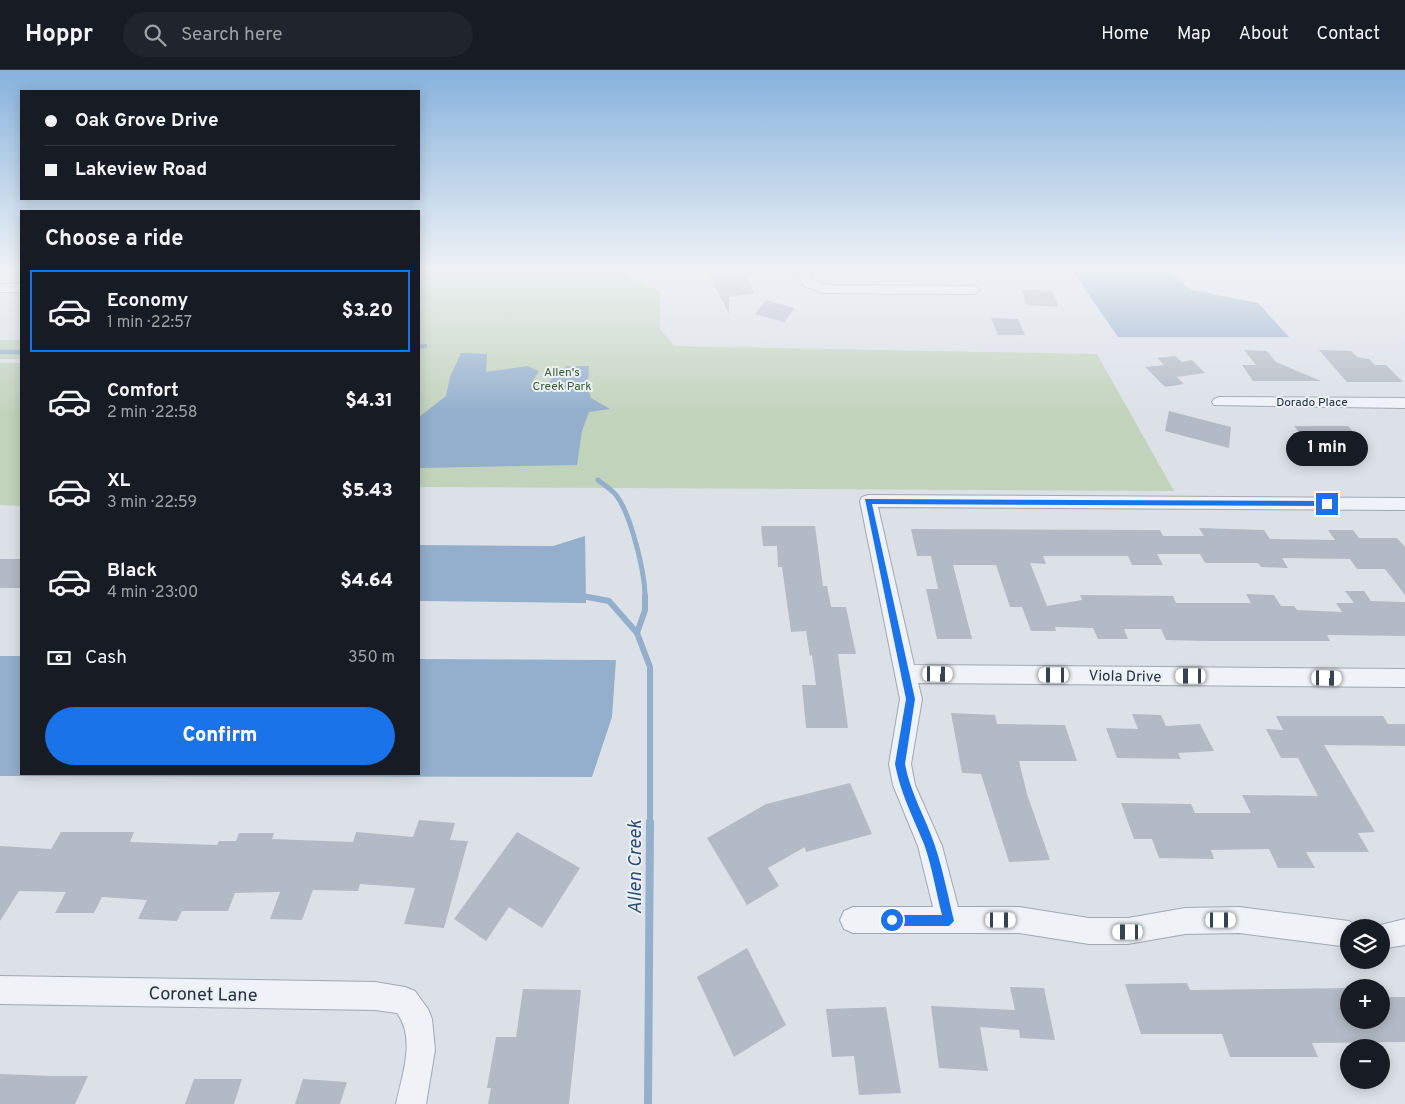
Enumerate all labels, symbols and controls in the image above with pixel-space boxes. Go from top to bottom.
search box [123,12,473,57]
text: Hoppr [25,20,93,50]
icon: search [141,21,169,49]
text: Search here [181,23,283,47]
text: Home [1101,23,1149,46]
text: Map [1177,23,1211,46]
text: About [1239,23,1288,46]
text: Contact [1316,23,1380,46]
text: Oak Grove Drive [75,109,219,133]
text: Lakeview Road [75,158,207,182]
text: Choose a ride [45,226,183,253]
icon: car [47,289,92,334]
text: Economy [107,289,188,313]
text: $3.20 [342,299,393,323]
text: 1 min · 22:57 [107,313,192,333]
park label: Allen's Creek Park [532,365,592,395]
icon: car [47,379,92,424]
text: Comfort [107,379,179,403]
text: $4.31 [345,389,393,413]
street label: Dorado Place [1276,395,1348,411]
text: 2 min · 22:58 [107,403,198,423]
callout: 1 min [1286,432,1368,466]
text: 1 min [1307,438,1347,458]
icon: car [47,469,92,514]
text: XL [107,469,130,493]
text: $5.43 [341,479,393,503]
text: 3 min · 22:59 [107,493,197,513]
route end [1316,493,1338,515]
icon: car [47,559,92,604]
text: Black [107,559,157,583]
text: $4.64 [340,569,393,593]
text: 4 min · 23:00 [107,583,198,603]
icon: cash [45,644,73,672]
text: Cash [85,646,127,670]
text: 350 m [348,648,395,668]
car [922,666,953,682]
street label: Viola Drive [1088,667,1162,688]
car [1039,668,1069,683]
car [1176,669,1206,684]
car [1311,670,1342,686]
button: Confirm [45,707,395,765]
water label: Allen Creek [624,819,648,914]
route start [881,909,903,931]
car [986,913,1016,928]
car [1206,913,1236,928]
map controls [1340,919,1390,1089]
button: layers [1340,919,1390,969]
car [1113,925,1143,940]
button: + [1340,979,1390,1029]
street label: Coronet Lane [148,983,258,1008]
button: − [1340,1039,1390,1089]

